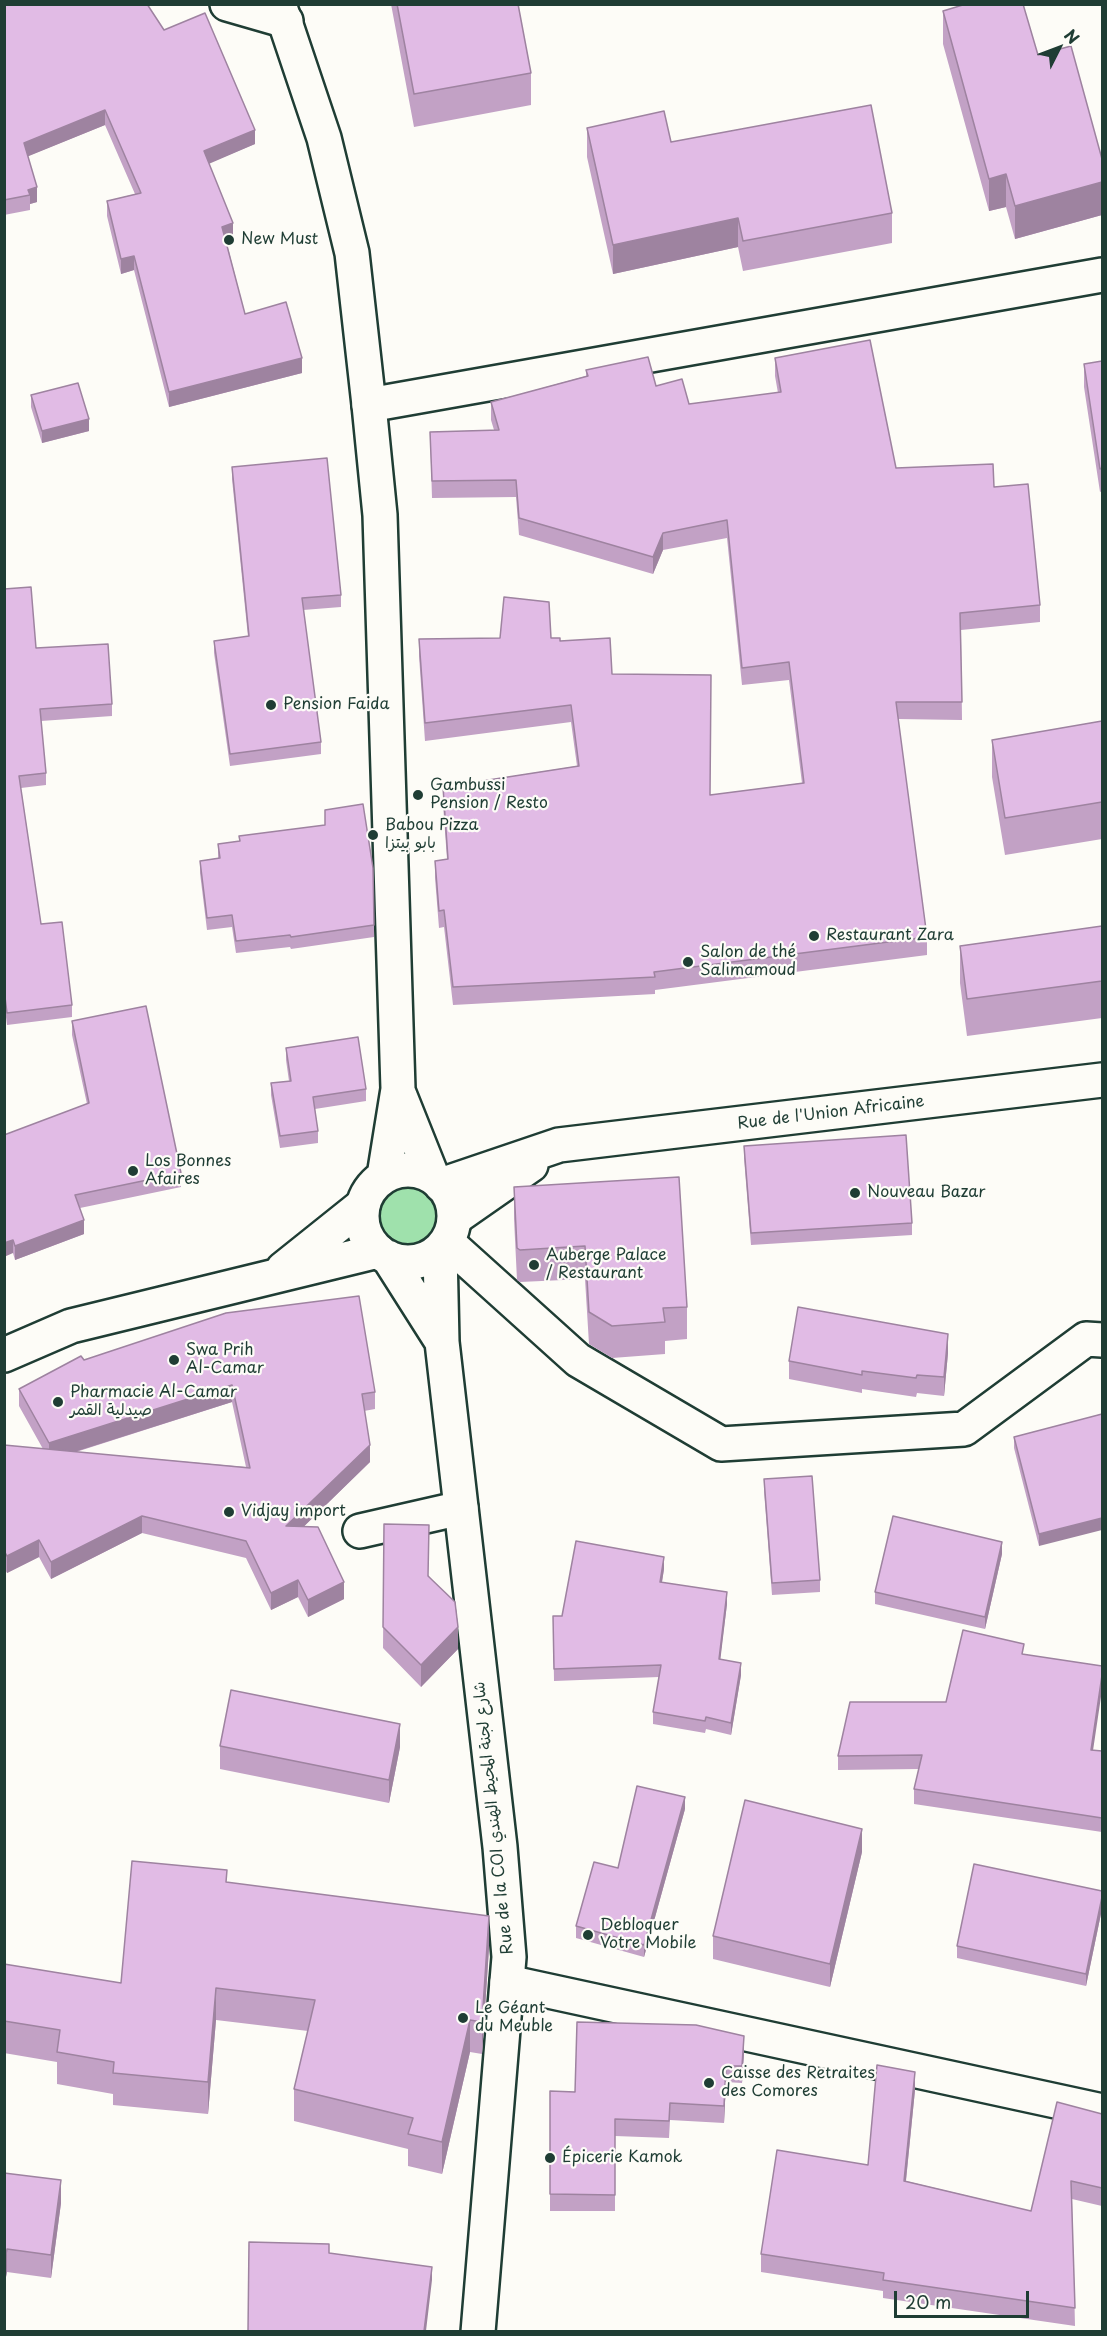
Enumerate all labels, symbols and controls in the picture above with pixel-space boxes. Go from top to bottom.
north arrow [1029,18,1089,78]
text: N [1059,23,1086,49]
place label: New Must [241,230,318,250]
marker: New Must [222,233,236,247]
place label: Pension Faida [283,695,390,715]
marker: Pension Faida [264,698,278,712]
place label: Gambussi Pension / Resto [430,776,548,814]
marker: Gambussi Pension / Resto [411,788,425,802]
place label: Babou Pizza بابو بيتزا [385,816,478,854]
marker: Babou Pizza بابو بيتزا [366,828,380,842]
place label: Restaurant Zara [826,926,954,946]
marker: Restaurant Zara [807,929,821,943]
place label: Salon de thé Salimamoud [700,943,796,981]
marker: Salon de thé Salimamoud [681,955,695,969]
street label: Rue de l'Union Africaine [736,1092,926,1134]
place label: Los Bonnes Afaires [145,1152,231,1190]
marker: Los Bonnes Afaires [126,1164,140,1178]
place label: Nouveau Bazar [867,1183,985,1203]
marker: Nouveau Bazar [848,1186,862,1200]
place label: Auberge Palace / Restaurant [546,1246,666,1284]
marker: Auberge Palace / Restaurant [527,1258,541,1272]
place label: Swa Prih Al-Camar [186,1341,264,1379]
marker: Swa Prih Al-Camar [167,1353,181,1367]
place label: Pharmacie Al-Camar صيدلية القمر [70,1383,237,1421]
marker: Pharmacie Al-Camar صيدلية القمر [51,1395,65,1409]
place label: Vidjay import [241,1502,346,1522]
marker: Vidjay import [222,1505,236,1519]
street label: Rue de la COI شارع لجنة المحيط الهندي [470,1681,518,1955]
place label: Debloquer Votre Mobile [600,1916,697,1954]
marker: Debloquer Votre Mobile [581,1928,595,1942]
place label: Le Géant du Meuble [475,1999,553,2037]
marker: Le Géant du Meuble [456,2011,470,2025]
place label: Caisse des Retraites des Comores [721,2064,875,2102]
marker: Caisse des Retraites des Comores [702,2076,716,2090]
place label: Épicerie Kamok [562,2148,683,2168]
marker: Épicerie Kamok [543,2151,557,2165]
scale bar [897,2279,1032,2317]
text: 20 m [905,2288,951,2315]

